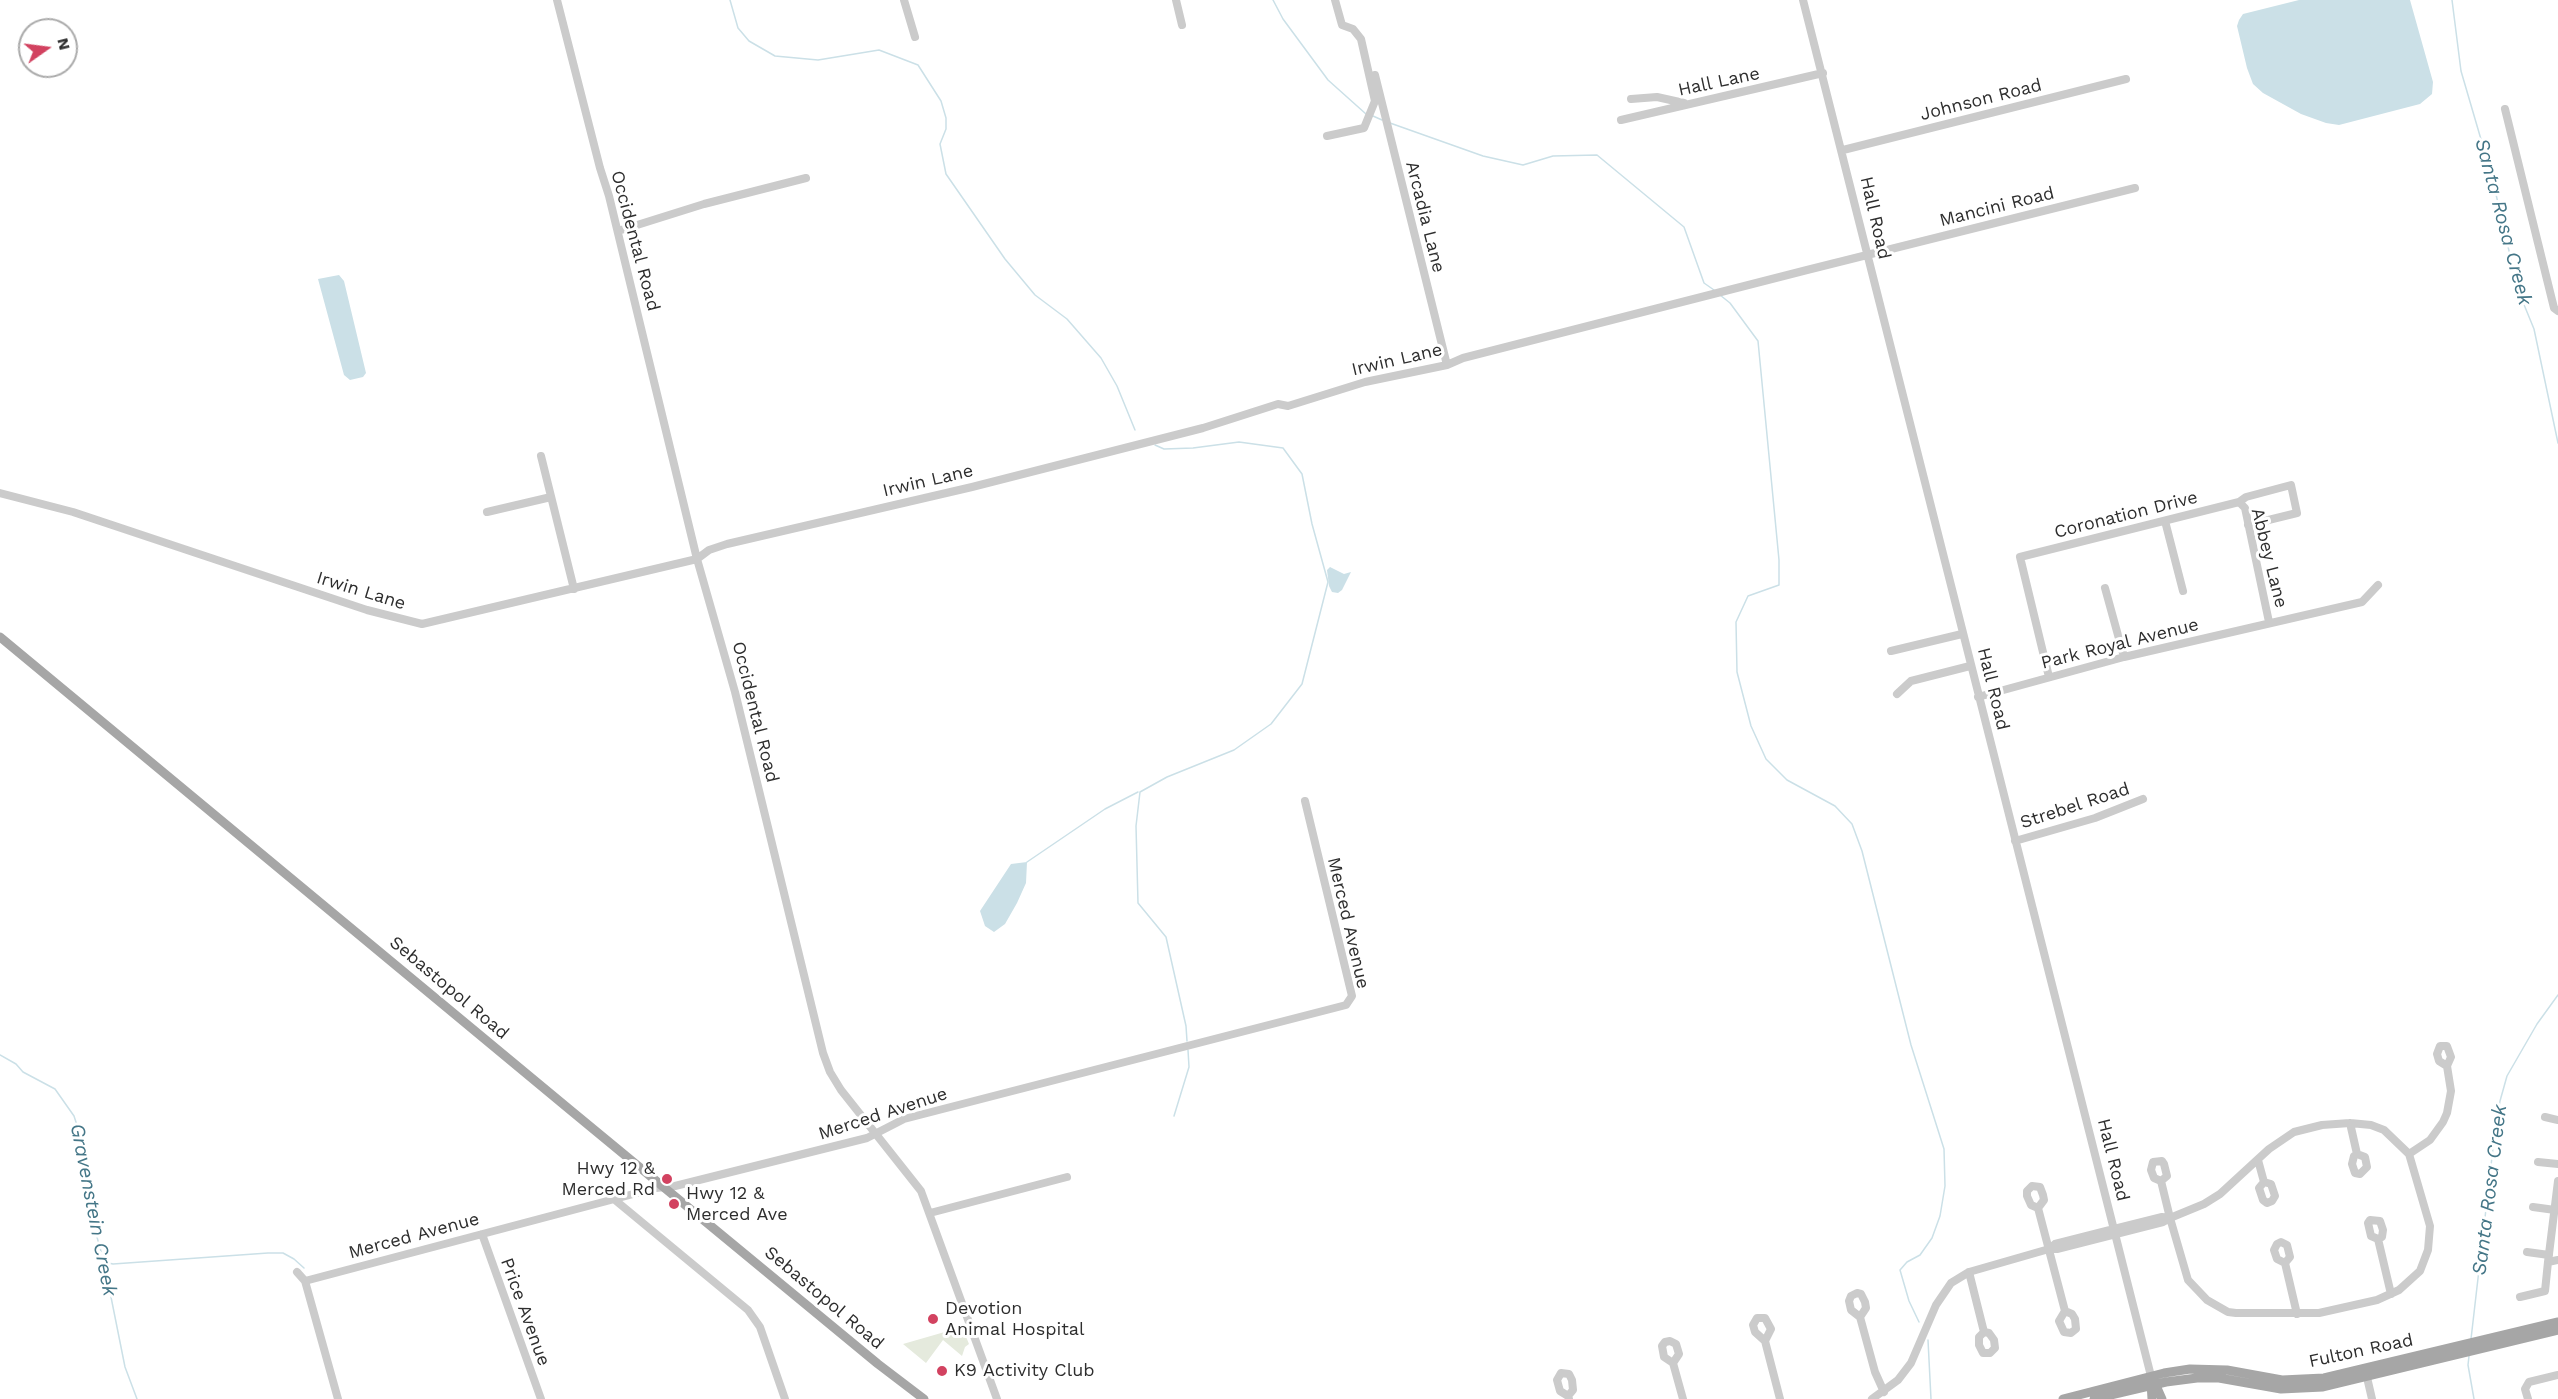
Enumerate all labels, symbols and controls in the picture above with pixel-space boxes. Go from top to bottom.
north arrow [18,18,78,78]
text: N [53,36,75,52]
street label: Hall Lane [1676,63,1762,101]
street label: Johnson Road [1918,74,2044,126]
water label: Santa Rosa Creek [2469,136,2537,308]
street label: Arcadia Lane [1401,159,1449,275]
street label: Occidental Road [606,168,664,314]
street label: Hall Road [1855,174,1895,262]
street label: Mancini Road [1937,182,2057,232]
street label: Irwin Lane [1350,339,1444,381]
street label: Irwin Lane [881,460,975,502]
street label: Coronation Drive [2052,487,2200,543]
street label: Abbey Lane [2246,506,2292,610]
street label: Irwin Lane [314,567,408,615]
street label: Park Royal Avenue [2039,614,2201,674]
street label: Occidental Road [727,639,783,785]
street label: Hall Road [1972,645,2014,733]
street label: Strebel Road [2018,778,2132,834]
street label: Merced Avenue [1322,855,1374,991]
street label: Sebastopol Road [385,932,513,1044]
street label: Merced Avenue [816,1083,950,1145]
water label: Santa Rosa Creek [2468,1103,2512,1277]
street label: Hall Road [2092,1116,2134,1204]
water label: Gravenstein Creek [64,1122,122,1298]
place label: Hwy 12 & Merced Rd [561,1158,655,1200]
marker: Hwy 12 & Merced Rd [660,1172,674,1186]
place label: Hwy 12 & Merced Ave [686,1183,788,1226]
marker: Hwy 12 & Merced Ave [667,1197,681,1211]
street label: Merced Avenue [346,1208,482,1264]
street label: Sebastopol Road [760,1242,888,1354]
street label: Price Avenue [495,1255,555,1369]
place label: Devotion Animal Hospital [945,1298,1084,1340]
marker: Devotion Animal Hospital [926,1312,940,1326]
street label: Fulton Road [2307,1329,2415,1373]
place label: K9 Activity Club [954,1360,1095,1382]
marker: K9 Activity Club [935,1364,949,1378]

